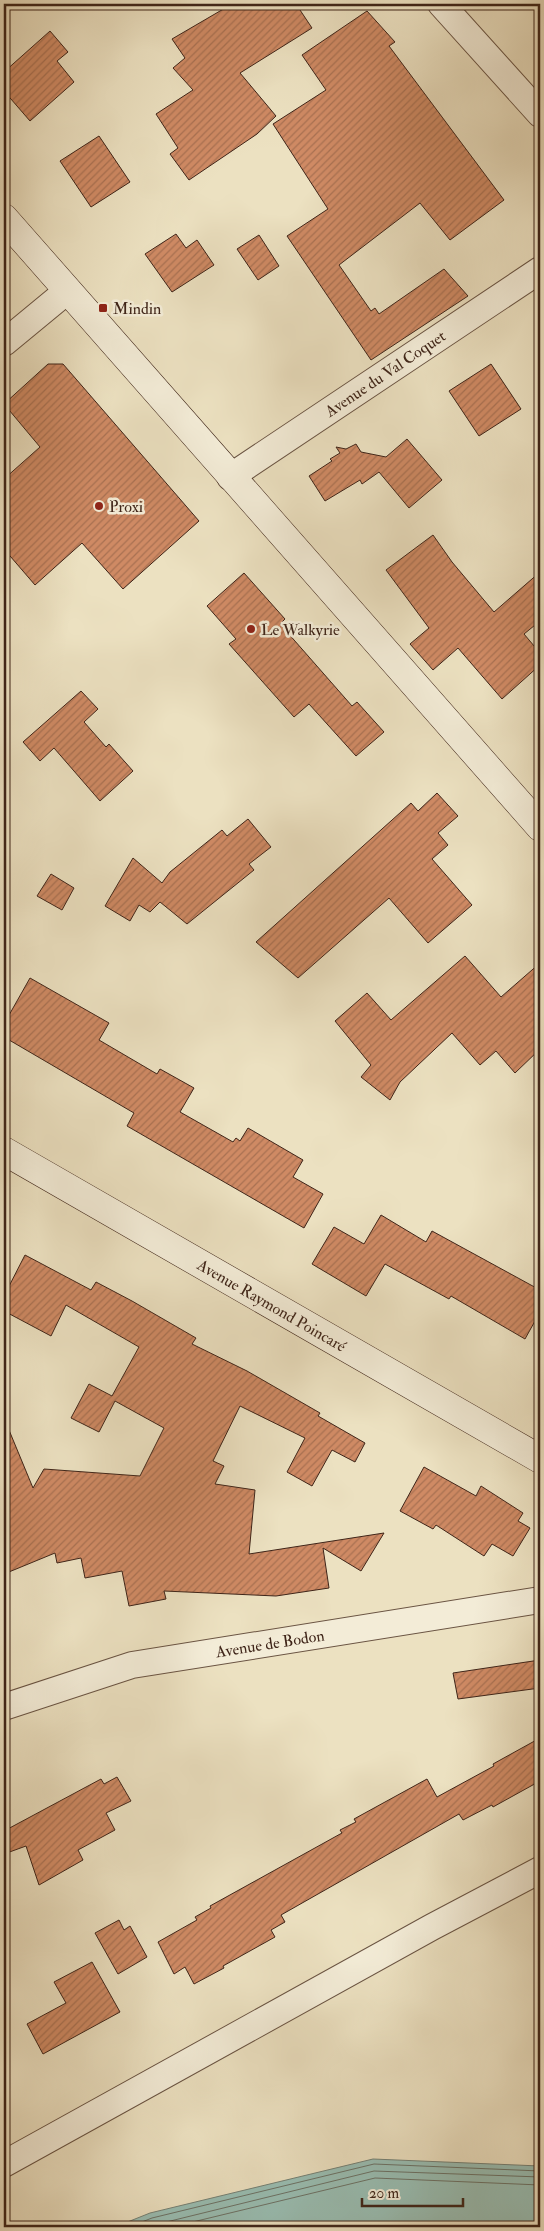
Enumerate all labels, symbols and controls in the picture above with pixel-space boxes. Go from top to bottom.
place label: Mindin [113,299,161,319]
marker: Mindin [97,302,109,314]
street label: Avenue du Val Coquet [321,326,450,422]
place label: Proxi [109,497,143,517]
marker: Proxi [93,500,105,512]
place label: Le Walkyrie [261,620,340,640]
marker: Le Walkyrie [245,623,257,635]
street label: Avenue Raymond Poincaré [193,1255,350,1357]
street label: Avenue de Bodon [213,1626,326,1663]
scale bar [362,2176,463,2208]
text: 20 m [369,2184,399,2203]

